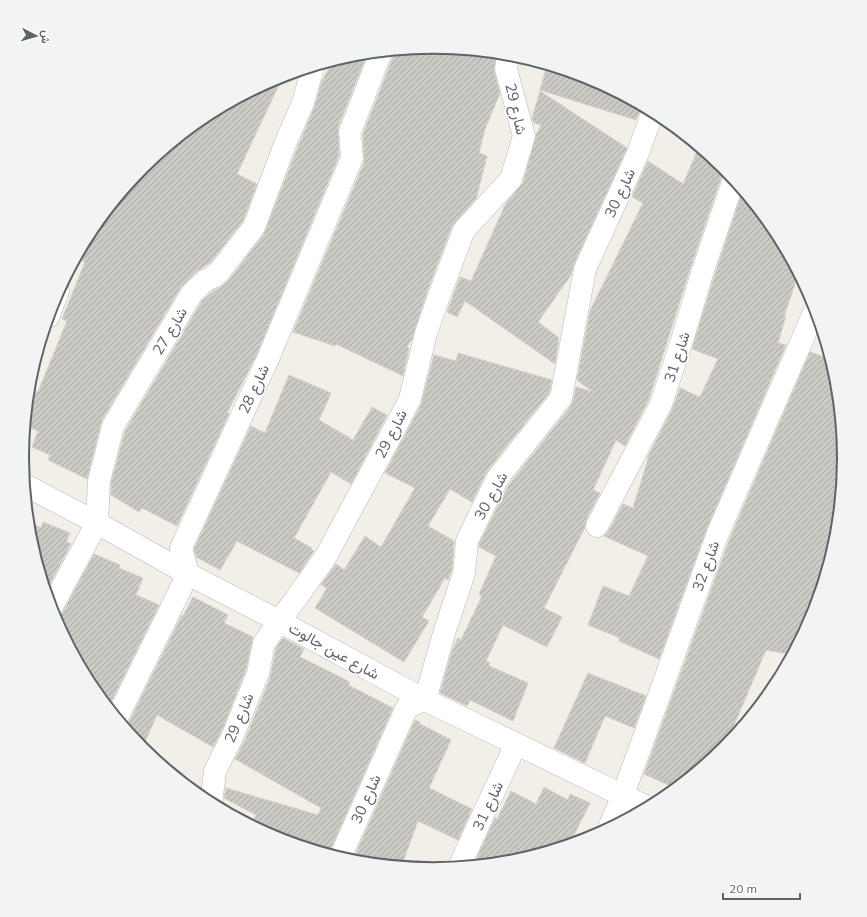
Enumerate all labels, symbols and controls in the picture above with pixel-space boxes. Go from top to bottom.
north arrow [16,16,56,56]
text: ش [38,30,54,44]
street label: شارع 29 [499,81,532,137]
street label: شارع 30 [600,165,641,221]
street label: شارع 27 [148,303,193,359]
street label: شارع 31 [659,329,696,385]
street label: شارع 28 [234,361,275,417]
street label: شارع 29 [370,406,413,462]
street label: شارع 30 [470,468,513,524]
street label: شارع 32 [688,538,725,594]
street label: شارع عين جالوت [285,618,383,685]
street label: شارع 29 [220,690,259,746]
street label: شارع 30 [346,771,387,827]
street label: شارع 31 [468,778,509,834]
scale bar [723,875,800,901]
text: 20 m [729,881,757,896]

